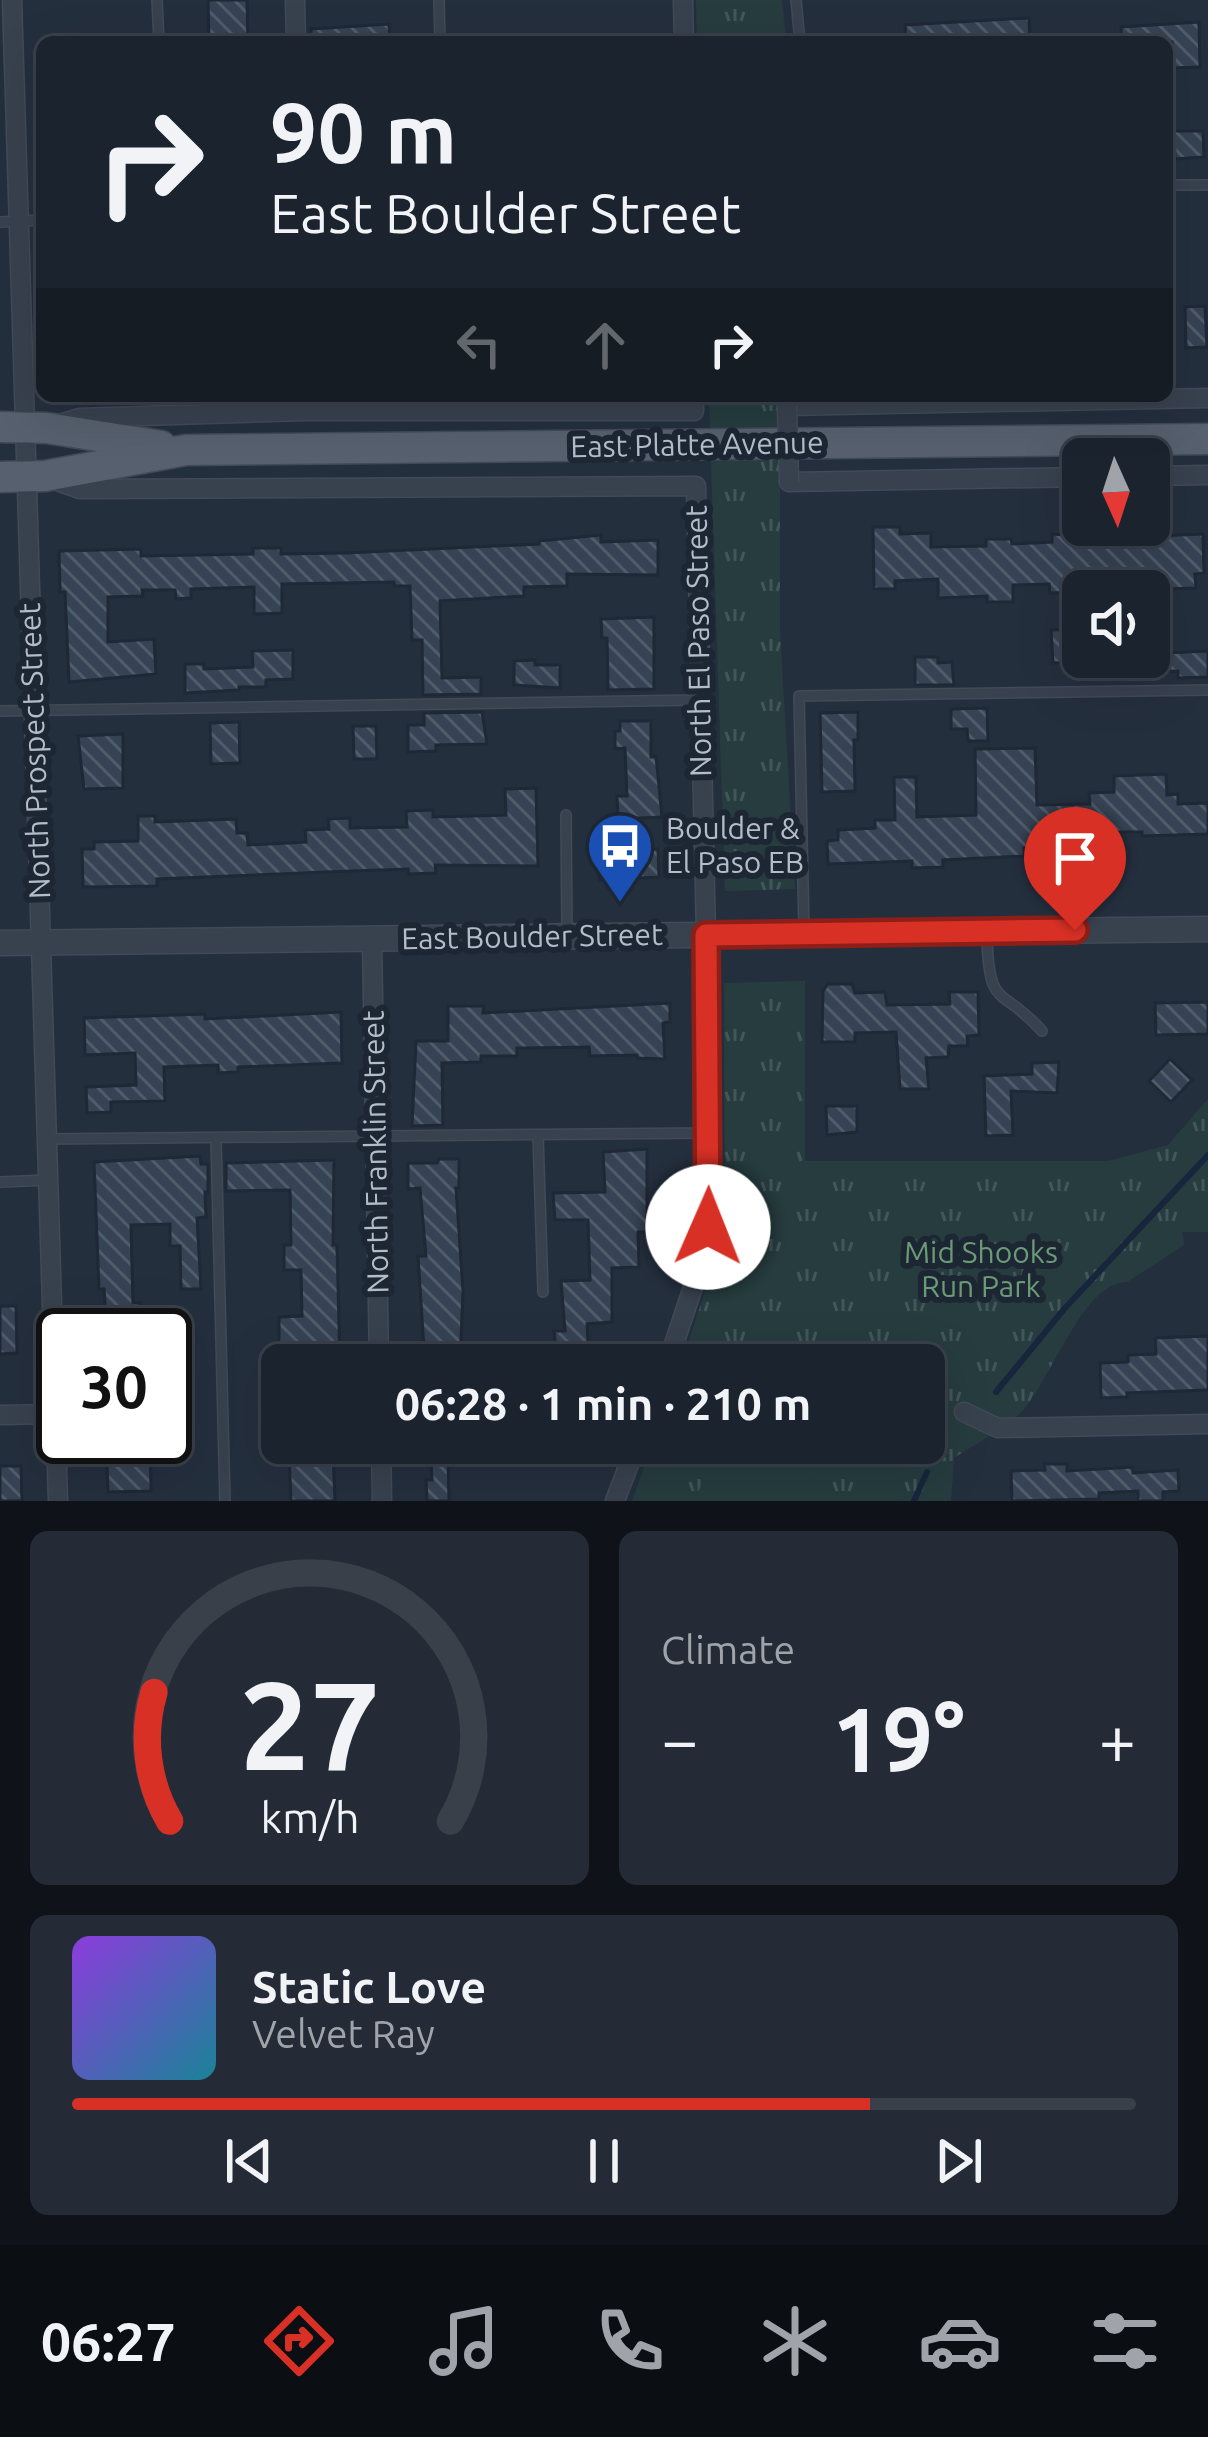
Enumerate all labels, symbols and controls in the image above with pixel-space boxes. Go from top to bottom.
icon: right [72,84,228,240]
text: 90 m [270,85,457,179]
text: East Boulder Street [270,183,741,243]
icon: left [446,312,512,378]
icon: ahead [572,312,638,378]
icon: right [698,312,764,378]
street label: East Platte Avenue [570,425,824,463]
north arrow [1062,438,1170,546]
map controls [1062,438,1170,678]
street label: North El Paso Street [679,505,717,777]
button: sound [1062,570,1170,678]
street label: North Prospect Street [12,602,56,900]
pin [1024,807,1126,930]
bus stop icon: Boulder & El Paso EB [585,811,655,905]
place label: Boulder & El Paso EB [666,811,804,879]
icon: arrive [1042,825,1108,891]
street label: East Boulder Street [401,917,663,955]
street label: North Franklin Street [356,1010,394,1294]
position arrow [645,1164,771,1290]
park label: Mid Shooks Run Park [904,1235,1058,1303]
speed limit sign: 30 [36,1308,192,1464]
text: 06:28 · 1 min · 210 m [395,1378,811,1429]
text: Climate [661,1628,795,1671]
text: 27 [239,1654,380,1794]
text: 19° [832,1688,965,1789]
text: − [661,1702,698,1776]
text: + [1099,1702,1136,1776]
text: km/h [260,1793,359,1841]
text: Static Love [252,1961,486,2012]
text: Velvet Ray [252,2012,435,2055]
icon: previous [216,2128,282,2194]
icon: pause [571,2128,637,2194]
icon: next [926,2128,992,2194]
icon: directions [257,2299,341,2383]
icon: music [422,2299,506,2383]
icon: phone [588,2299,672,2383]
icon: climate [753,2299,837,2383]
icon: car [918,2299,1002,2383]
icon: filters [1083,2299,1167,2383]
text: 06:27 [41,2311,176,2371]

